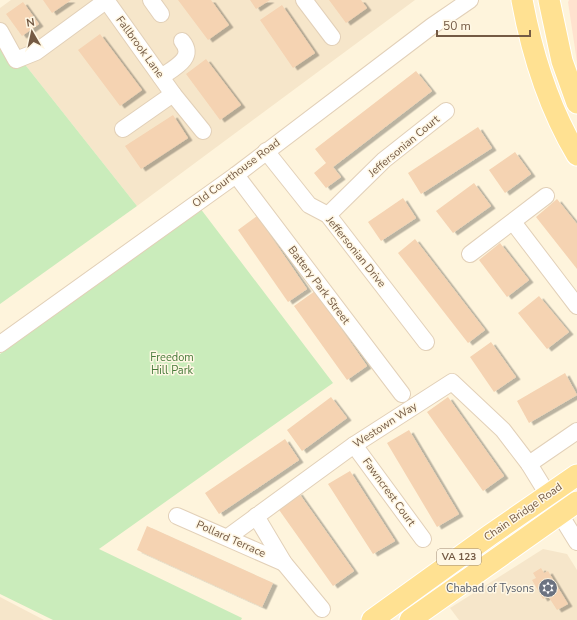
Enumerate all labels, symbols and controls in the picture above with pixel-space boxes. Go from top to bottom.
north arrow [12,12,52,52]
scale bar [437,12,530,38]
street label: Fallbrook Lane [113,13,168,81]
text: N [25,15,36,31]
text: 50 m [443,18,471,34]
street label: Jeffersonian Court [364,112,443,181]
street label: Old Courthouse Road [189,135,283,211]
street label: Jeffersonian Drive [322,213,389,291]
street label: Battery Park Street [285,243,353,327]
park label: Freedom Hill Park [150,350,194,378]
street label: Westown Way [350,398,420,451]
street label: Fawncrest Court [359,455,419,529]
street label: Chain Bridge Road [481,479,565,545]
street label: Pollard Terrace [194,517,268,561]
road number: VA 123 [437,549,481,565]
synagogue icon: Chabad of Tysons [537,577,559,599]
place label: Chabad of Tysons [446,581,534,596]

